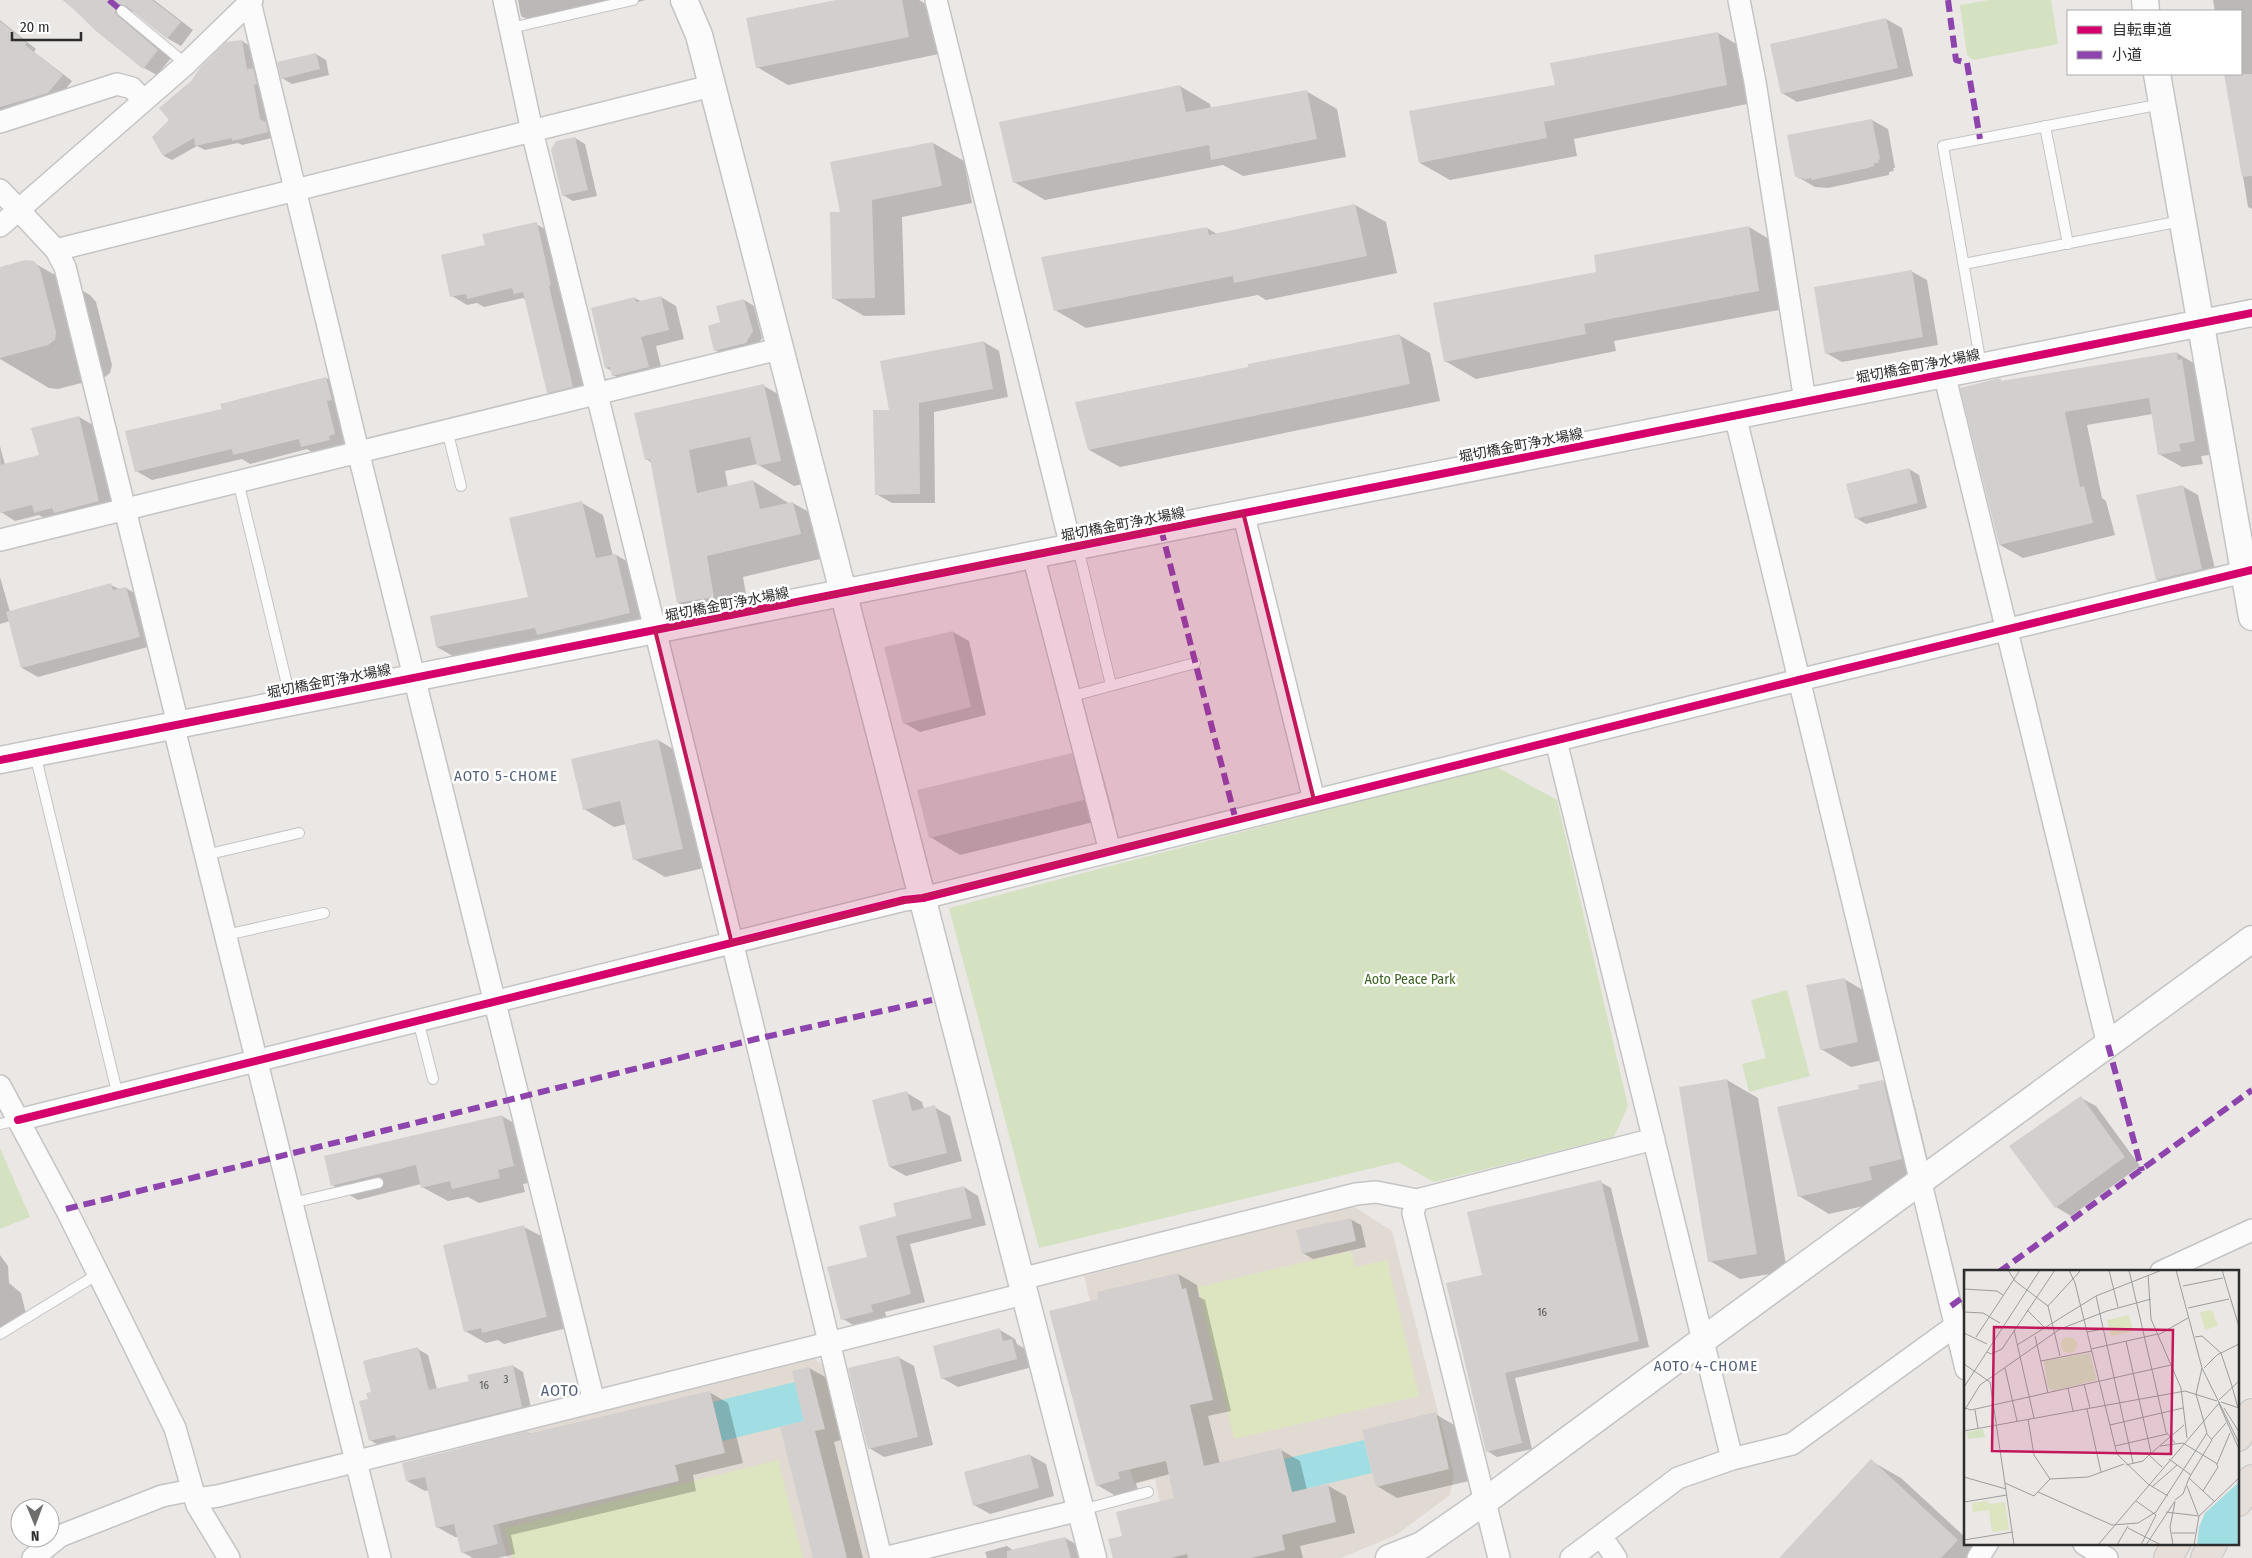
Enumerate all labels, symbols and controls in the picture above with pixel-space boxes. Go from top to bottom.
scale bar [12,10,81,42]
legend [2067,10,2242,75]
text: 20 m [20,18,50,36]
text: 自転車道 [2112,21,2172,39]
text: 小道 [2112,46,2142,64]
street label: 堀切橋金町浄水場線 [1855,346,1982,387]
street label: 堀切橋金町浄水場線 [1458,425,1585,466]
street label: 堀切橋金町浄水場線 [1060,504,1187,545]
street label: 堀切橋金町浄水場線 [664,584,791,625]
street label: 堀切橋金町浄水場線 [266,661,393,702]
district label: AOTO 5-CHOME [454,767,558,785]
park label: Aoto Peace Park [1364,971,1456,988]
inset map [1964,1270,2240,1546]
house number: 16 [1537,1306,1547,1319]
district label: AOTO 4-CHOME [1654,1357,1758,1375]
house number: 3 [504,1373,509,1386]
house number: 16 [479,1379,489,1392]
district label: AOTO [541,1381,579,1400]
north arrow [10,1498,60,1548]
text: N [31,1527,40,1544]

